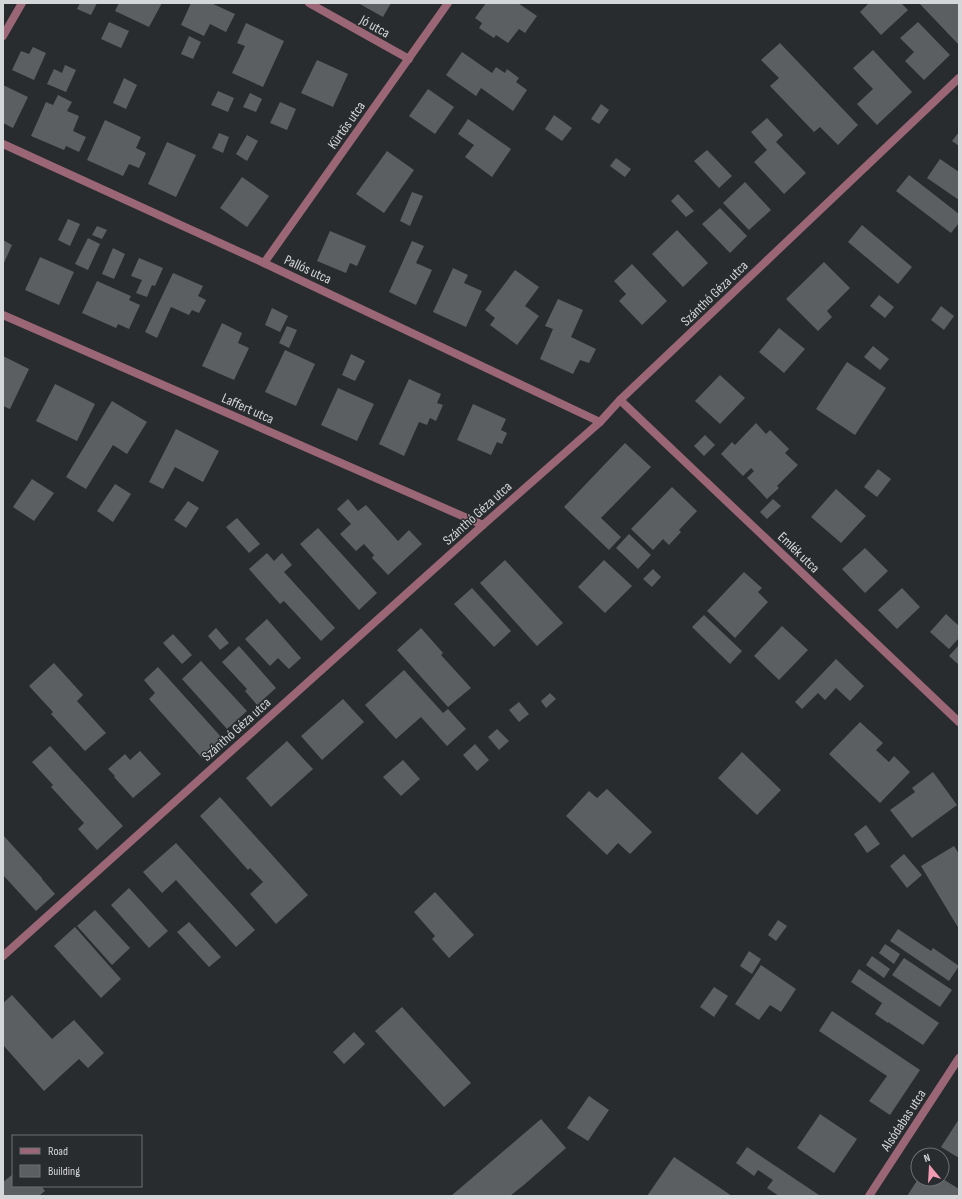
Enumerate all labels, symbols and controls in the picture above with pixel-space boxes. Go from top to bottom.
street label: Jó utca [356,11,393,42]
street label: Kürtös utca [324,98,369,152]
street label: Pallós utca [281,251,334,288]
street label: Szánthó Géza utca [677,257,751,330]
street label: Laffert utca [219,389,277,427]
street label: Szánthó Géza utca [439,478,515,549]
street label: Emlék utca [774,528,823,576]
street label: Szánthó Géza utca [198,694,274,765]
street label: Alsódabas utca [877,1086,930,1155]
legend [12,1135,142,1187]
text: Road [48,1144,68,1159]
north arrow [910,1147,950,1187]
text: N [922,1151,932,1165]
text: Building [48,1164,80,1179]

